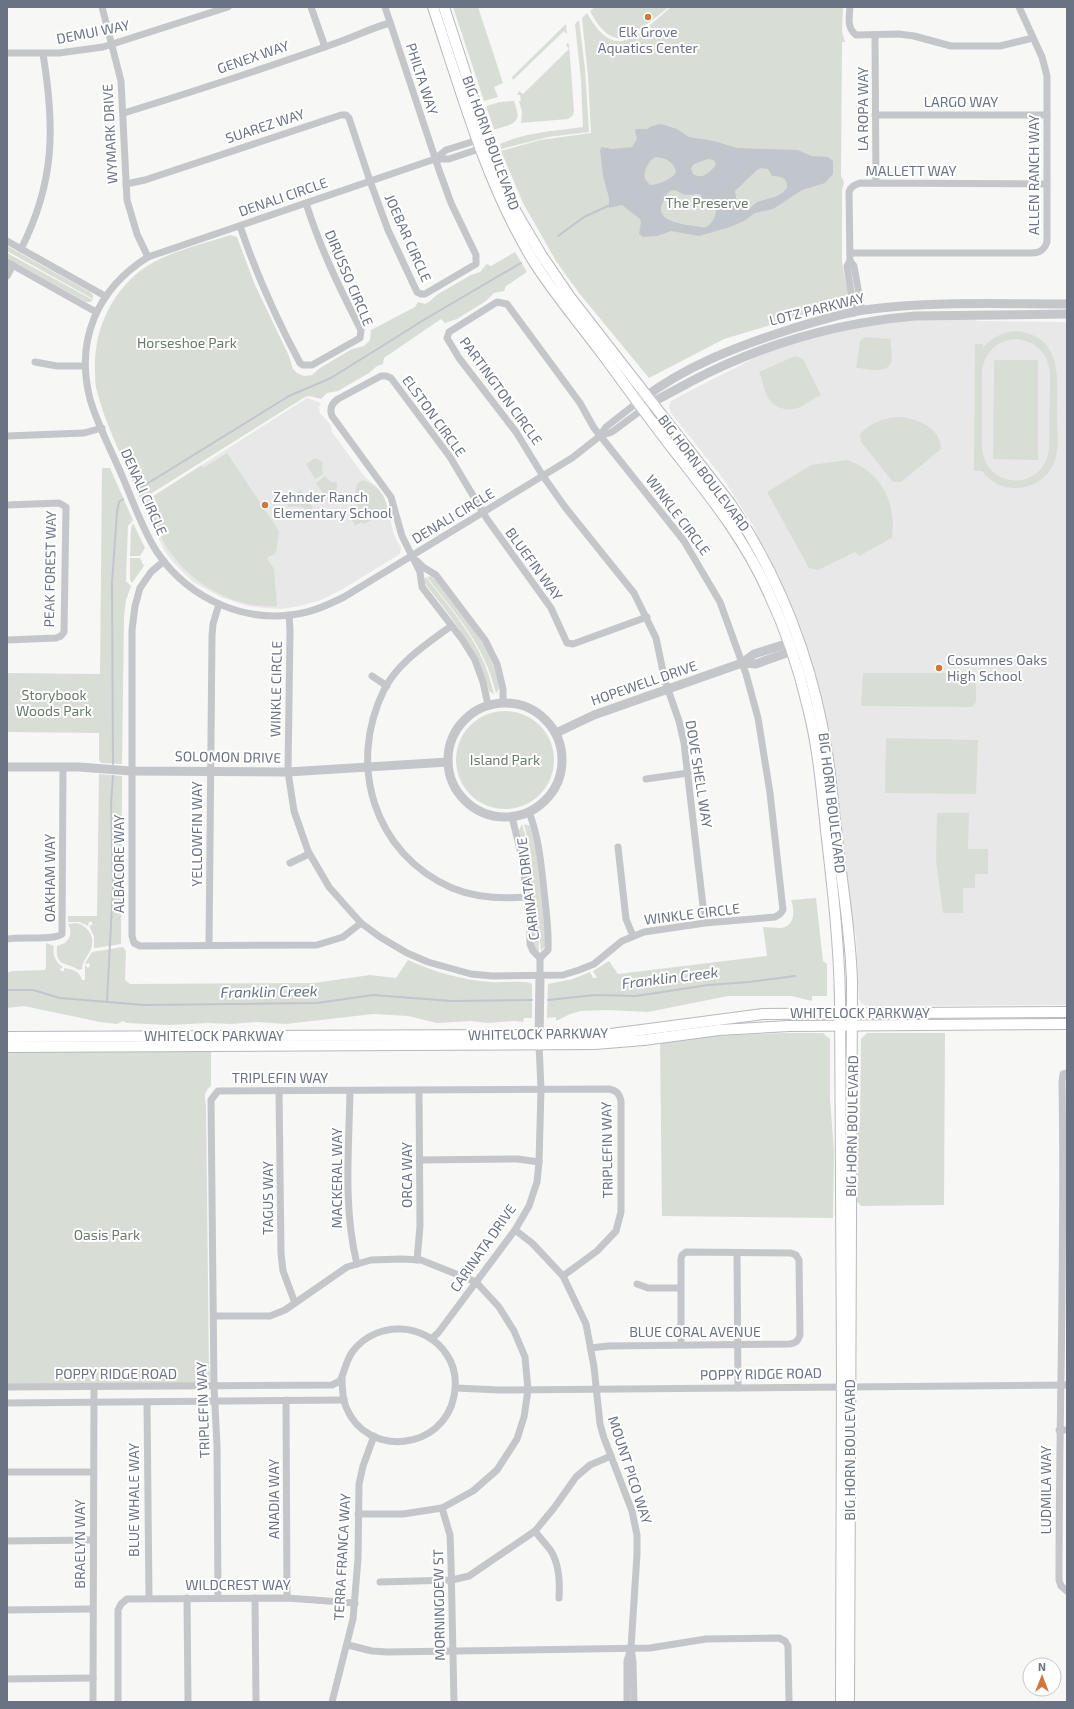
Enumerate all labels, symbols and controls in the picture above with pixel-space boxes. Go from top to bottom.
marker: Elk Grove Aquatics Center [643,12,653,22]
street label: DEMUI WAY [55,16,131,47]
place label: Elk Grove Aquatics Center [598,23,699,56]
street label: GENEX WAY [215,36,291,77]
street label: PHILTA WAY [403,41,442,117]
street label: LA ROPA WAY [854,67,871,151]
street label: BIG HORN BOULEVARD [459,73,524,212]
street label: WYMARK DRIVE [98,83,121,184]
street label: LARGO WAY [924,93,998,110]
street label: SUAREZ WAY [223,105,307,146]
street label: ALLEN RANCH WAY [1025,115,1042,235]
street label: MALLETT WAY [866,162,957,179]
street label: DENALI CIRCLE [236,173,330,220]
street label: JOEBAR CIRCLE [381,191,435,285]
park label: The Preserve [665,194,749,211]
street label: DIRUSSO CIRCLE [322,227,377,328]
street label: LOTZ PARKWAY [767,288,866,329]
park label: Horseshoe Park [137,334,237,351]
street label: PARTINGTON CIRCLE [457,334,546,448]
street label: ELSTON CIRCLE [399,372,470,460]
street label: BIG HORN BOULEVARD [655,411,754,534]
street label: DENALI CIRCLE [118,446,171,538]
street label: WINKLE CIRCLE [643,471,714,558]
street label: DENALI CIRCLE [408,484,497,547]
place label: Zehnder Ranch Elementary School [273,488,393,521]
marker: Zehnder Ranch Elementary School [260,500,270,510]
street label: PEAK FOREST WAY [40,510,59,628]
street label: BLUEFIN WAY [502,524,566,603]
street label: WINKLE CIRCLE [266,640,285,737]
place label: Cosumnes Oaks High School [947,651,1047,684]
street label: HOPEWELL DRIVE [589,656,699,709]
marker: Cosumnes Oaks High School [934,663,944,673]
park label: Storybook Woods Park [16,686,92,719]
street label: DOVE SHELL WAY [683,719,716,829]
street label: BIG HORN BOULEVARD [815,732,850,874]
street label: SOLOMON DRIVE [175,747,281,766]
park label: Island Park [470,751,540,768]
street label: YELLOWFIN WAY [188,781,205,887]
street label: ALBACORE WAY [110,815,127,913]
street label: OAKHAM WAY [41,834,58,922]
street label: CARINATA DRIVE [513,836,542,941]
street label: WINKLE CIRCLE [643,899,741,928]
water label: Franklin Creek [621,962,719,992]
water label: Franklin Creek [220,981,318,1001]
street label: WHITELOCK PARKWAY [790,1004,930,1021]
street label: WHITELOCK PARKWAY [468,1024,608,1043]
street label: WHITELOCK PARKWAY [144,1027,284,1044]
street label: BIG HORN BOULEVARD [842,1055,861,1197]
street label: TRIPLEFIN WAY [232,1069,328,1086]
street label: TRIPLEFIN WAY [597,1102,616,1198]
street label: MACKERAL WAY [328,1127,345,1228]
street label: ORCA WAY [398,1142,415,1208]
street label: TAGUS WAY [259,1161,276,1235]
street label: CARINATA DRIVE [446,1200,519,1295]
park label: Oasis Park [74,1226,140,1243]
street label: BLUE CORAL AVENUE [629,1323,761,1340]
street label: TRIPLEFIN WAY [192,1361,213,1459]
street label: POPPY RIDGE ROAD [700,1364,822,1383]
street label: POPPY RIDGE ROAD [55,1365,177,1382]
street label: BIG HORN BOULEVARD [841,1379,858,1521]
street label: MOUNT PICO WAY [605,1414,656,1526]
street label: BLUE WHALE WAY [125,1443,142,1557]
street label: LUDMILA WAY [1037,1446,1054,1534]
street label: ANADIA WAY [265,1459,282,1539]
street label: TERRA FRANCA WAY [330,1493,353,1621]
street label: BRAELYN WAY [71,1499,88,1589]
street label: MORNINGDEW ST [429,1549,448,1661]
street label: WILDCREST WAY [185,1576,291,1593]
north arrow [1022,1657,1062,1697]
text: N [1038,1660,1046,1673]

